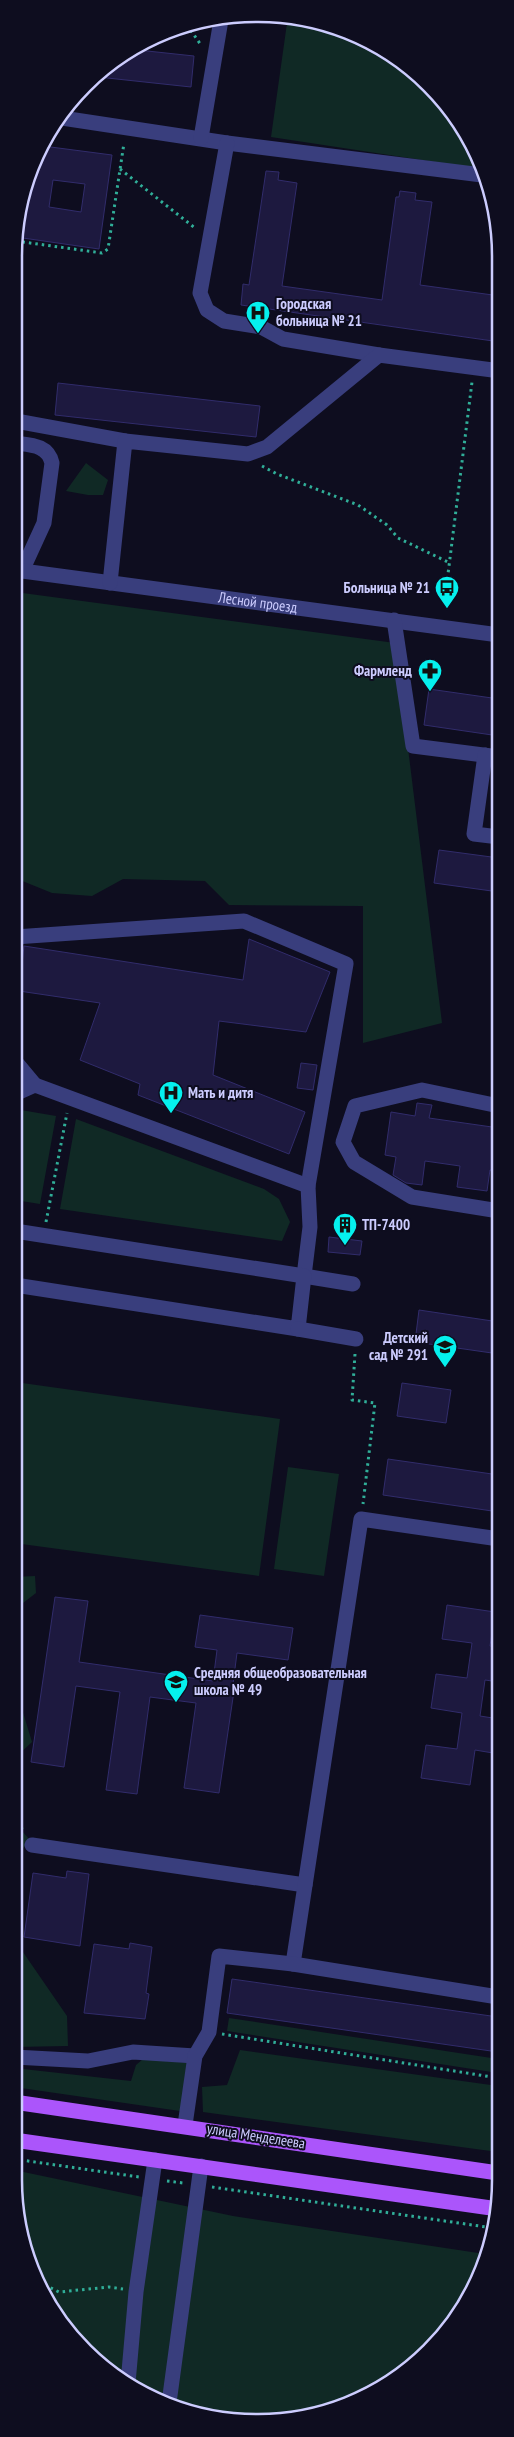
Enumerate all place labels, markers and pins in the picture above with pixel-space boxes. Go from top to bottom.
place label: Городская больница № 21 [276,294,362,330]
hospital icon: Городская больница № 21 [245,300,271,334]
bus stop icon: Больница № 21 [434,575,460,609]
place label: Больница № 21 [344,578,430,597]
pharmacy icon: Фармленд [417,658,443,692]
place label: Фармленд [354,661,412,680]
hospital icon: Мать и дитя [158,1080,184,1114]
place label: Мать и дитя [188,1083,253,1102]
building icon: ТП-7400 [332,1212,358,1246]
place label: ТП-7400 [362,1215,410,1234]
place label: Детский сад № 291 [369,1328,428,1364]
school or university icon: Детский сад № 291 [432,1334,458,1368]
place label: Средняя общеобразовательная школа № 49 [194,1663,367,1699]
school or university icon: Средняя общеобразовательная школа № 49 [163,1669,189,1703]

